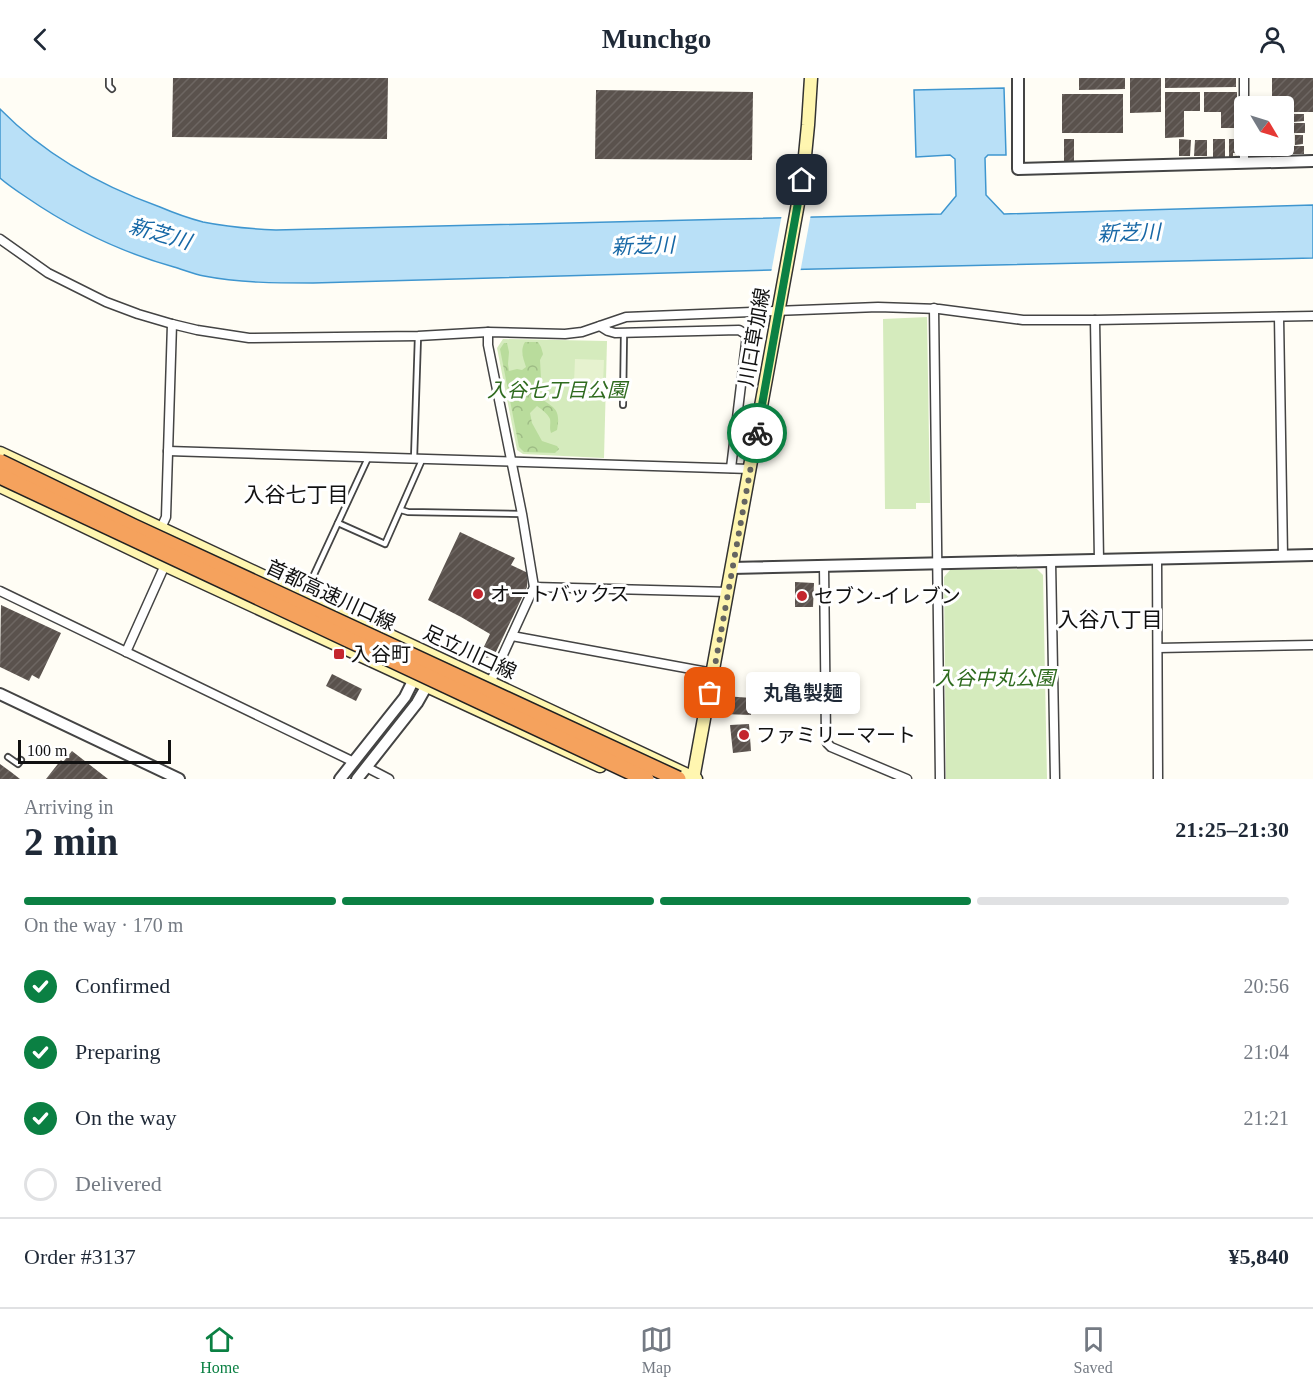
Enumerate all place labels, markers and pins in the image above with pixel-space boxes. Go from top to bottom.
pin [776,154,827,205]
place label: オートバックス [490,583,629,605]
place label: セブン-イレブン [814,585,961,607]
marker: オートバックス [471,587,485,601]
marker: セブン-イレブン [795,589,809,603]
place label: 入谷町 [351,643,411,665]
marker: 入谷町 [332,647,346,661]
pin [684,667,735,718]
callout: 丸亀製麺 [746,672,860,714]
place label: ファミリーマート [756,724,916,746]
marker: ファミリーマート [737,728,751,742]

